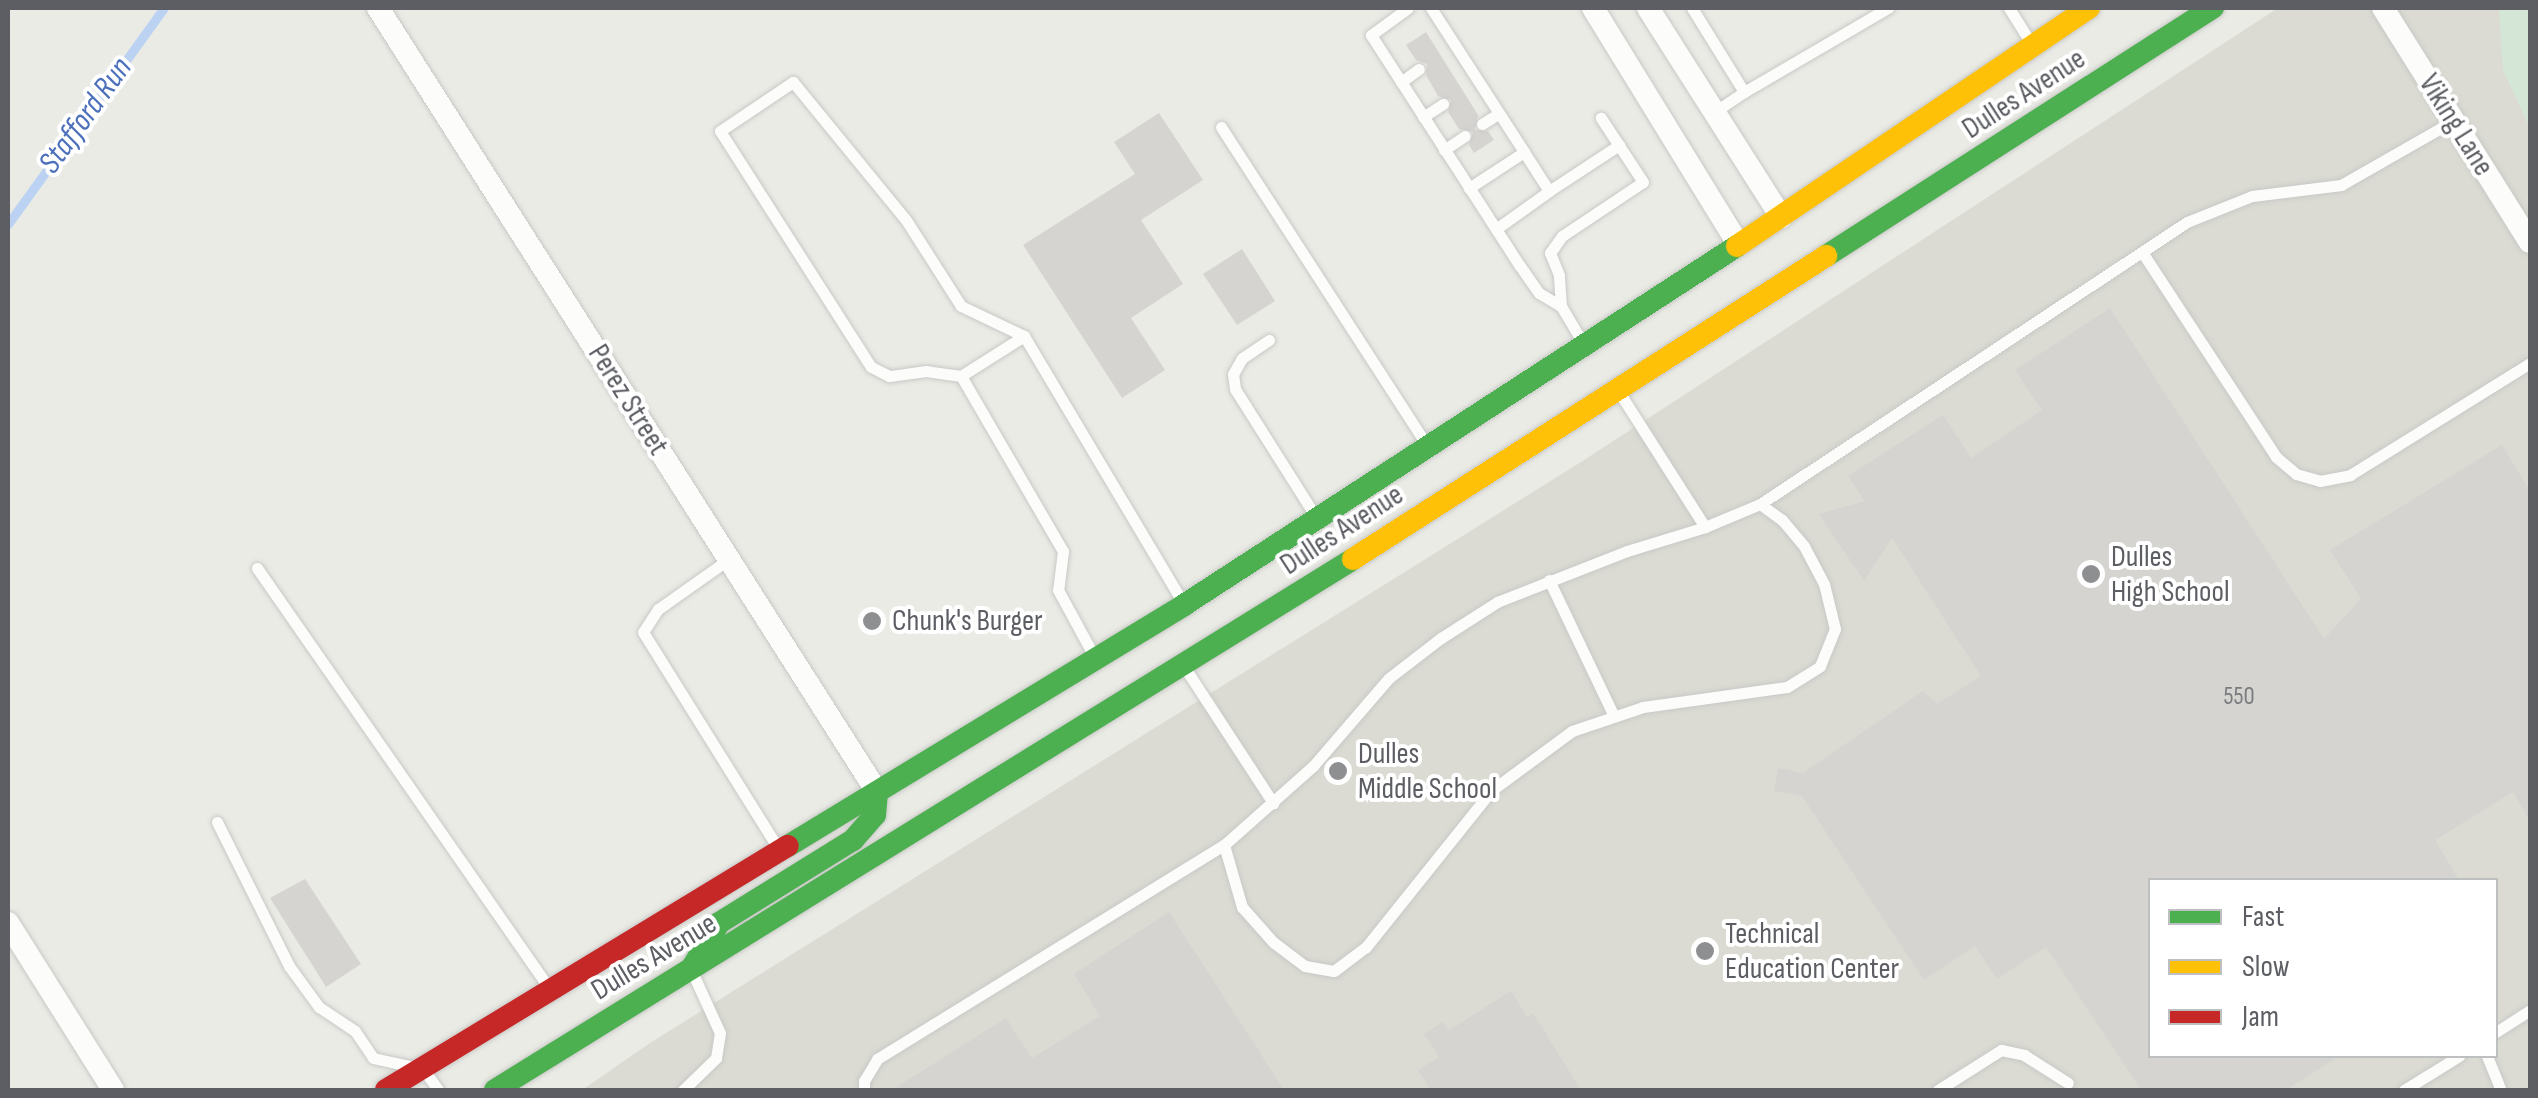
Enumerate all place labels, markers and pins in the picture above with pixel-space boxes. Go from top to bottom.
place label: Dulles High School [2111,539,2230,610]
marker: Dulles High School [2080,563,2102,585]
place label: Chunk's Burger [892,603,1043,639]
marker: Chunk's Burger [861,610,883,632]
place label: Dulles Middle School [1358,736,1497,806]
marker: Dulles Middle School [1327,760,1349,782]
place label: Technical Education Center [1725,916,1899,986]
marker: Technical Education Center [1694,940,1716,962]

